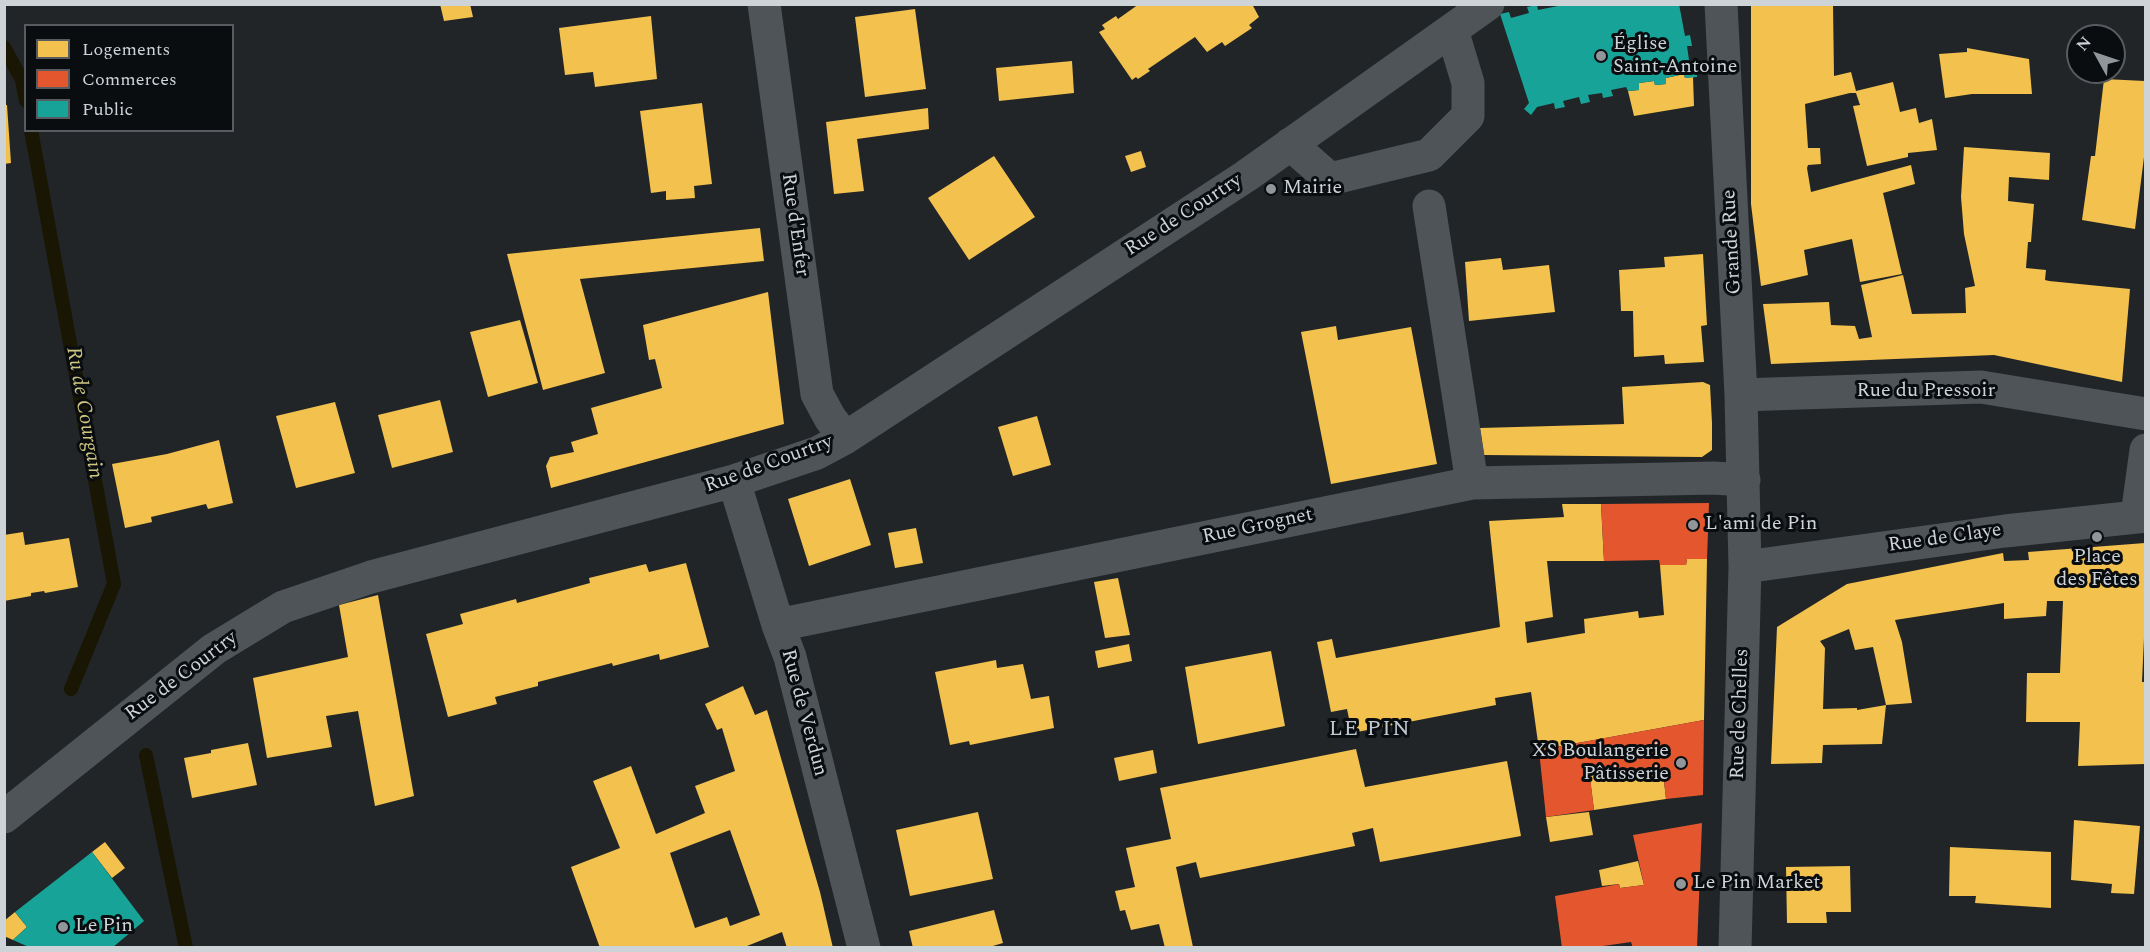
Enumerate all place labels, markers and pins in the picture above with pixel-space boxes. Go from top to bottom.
place label: Église Saint-Antoine [1613,33,1737,80]
marker: Église Saint-Antoine [1594,49,1608,63]
place label: Mairie [1283,177,1342,201]
marker: Mairie [1264,182,1278,196]
place label: L'ami de Pin [1705,513,1817,537]
marker: L'ami de Pin [1686,518,1700,532]
marker: Place des Fêtes [2090,530,2104,544]
place label: Place des Fêtes [2056,546,2138,593]
place label: XS Boulangerie Pâtisserie [1532,740,1669,787]
marker: XS Boulangerie Pâtisserie [1674,756,1688,770]
place label: Le Pin Market [1693,872,1820,896]
marker: Le Pin Market [1674,877,1688,891]
place label: Le Pin [75,915,133,939]
marker: Le Pin [56,920,70,934]

